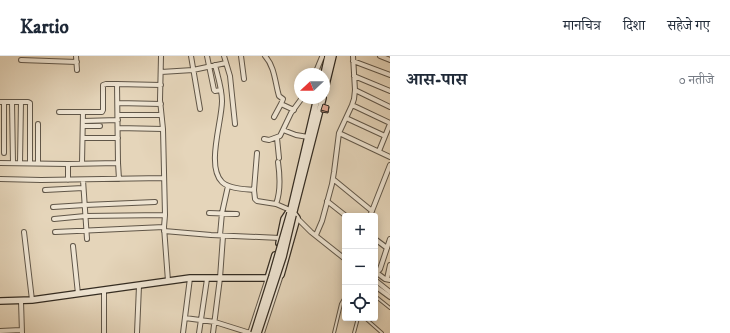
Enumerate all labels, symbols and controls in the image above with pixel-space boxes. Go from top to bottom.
text: Kartio [20,16,69,39]
text: मानचित्र [563,17,601,35]
text: दिशा [623,17,645,35]
text: सहेजे गए [667,17,710,35]
north arrow [294,68,330,104]
text: आस-पास [406,69,467,91]
text: 0 नतीजे [679,72,714,88]
map controls [342,213,378,321]
button: + [342,213,378,249]
button: − [342,249,378,285]
button: locate [342,285,378,321]

